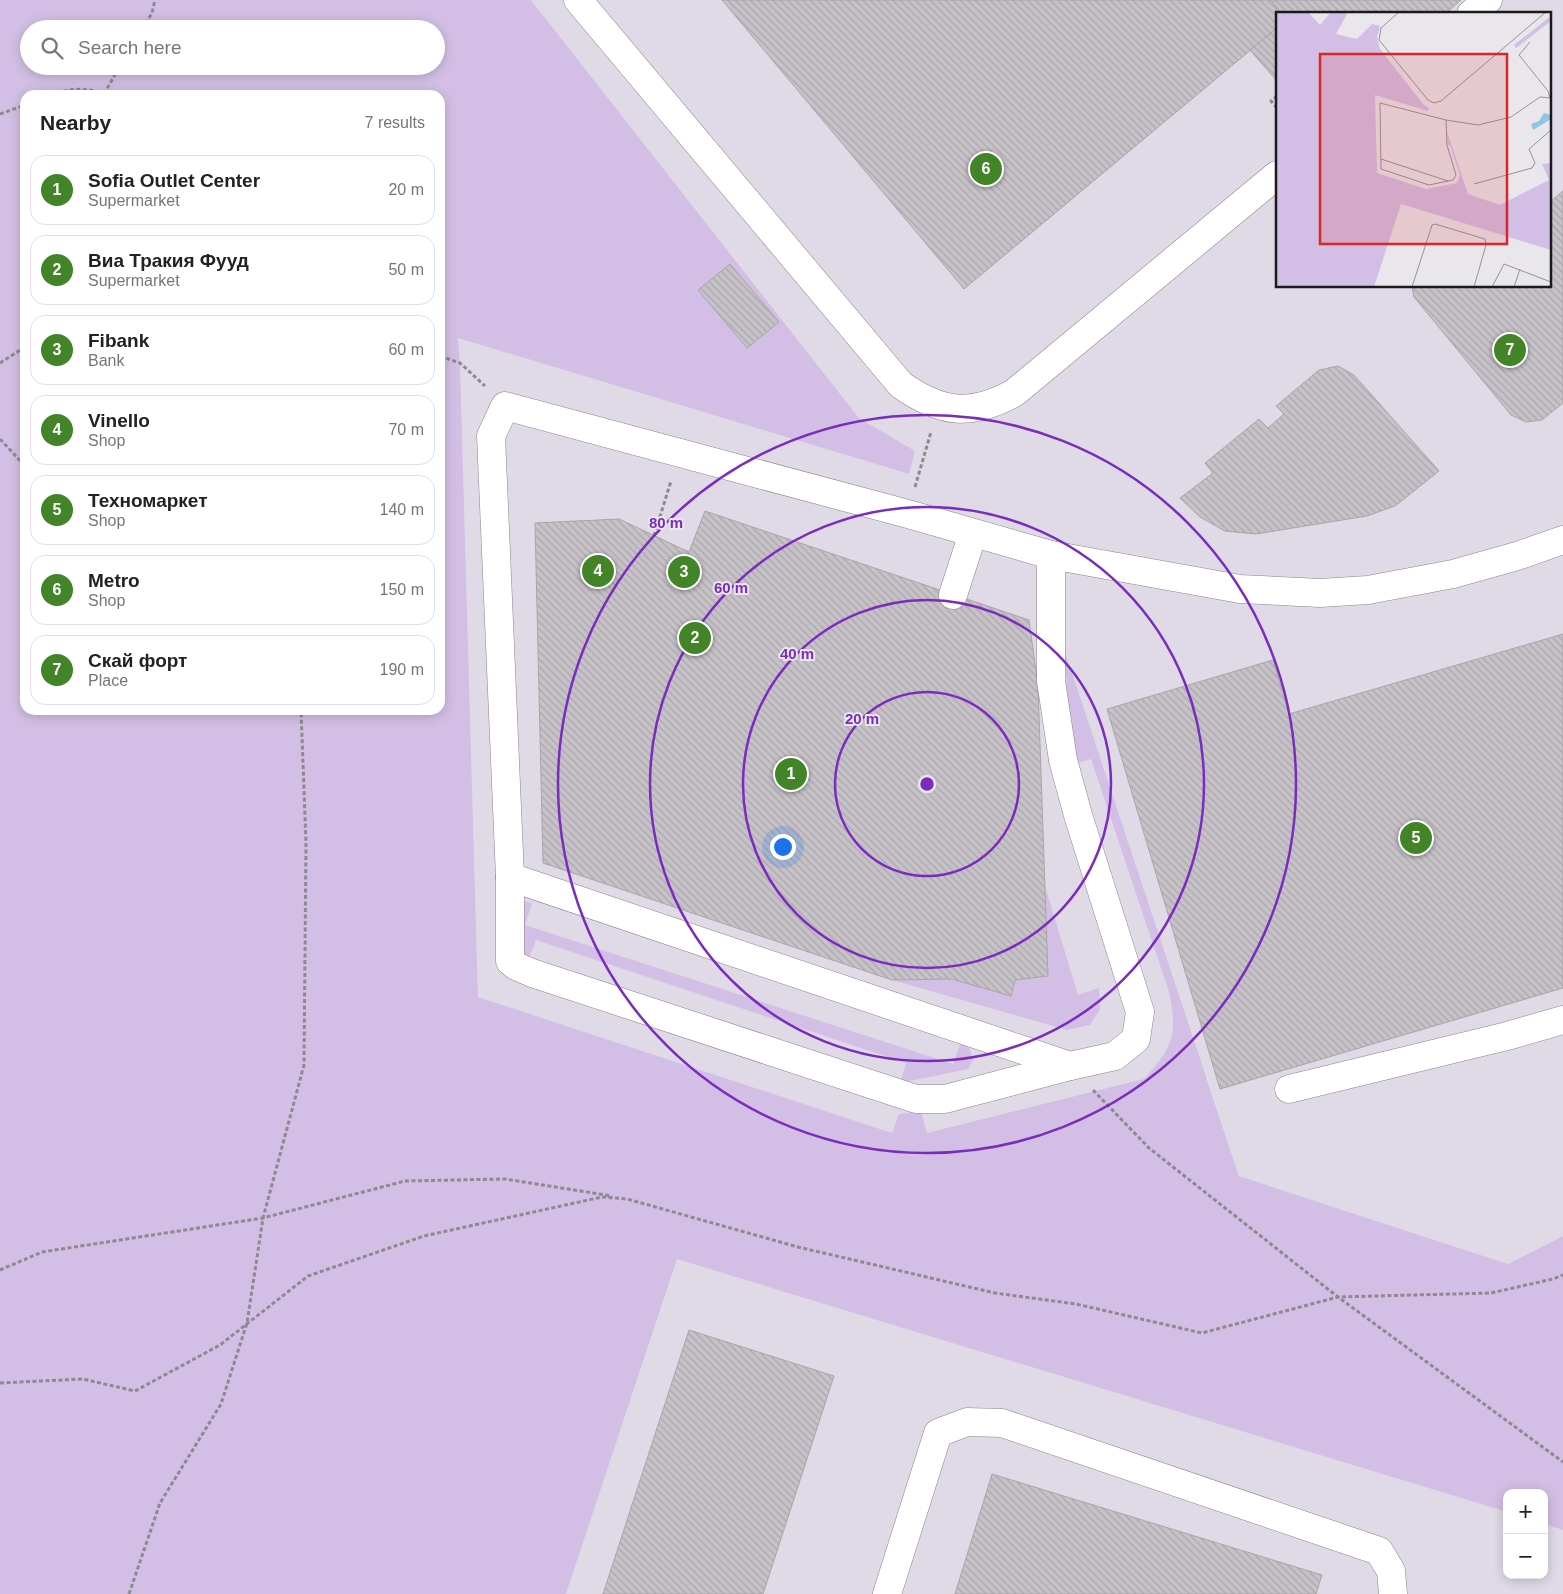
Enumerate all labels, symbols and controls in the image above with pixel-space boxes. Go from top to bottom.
inset map [1276,12,1550,288]
search box [20,20,445,75]
icon: search [38,34,66,62]
text: Search here [78,37,182,58]
text: Nearby [40,111,111,134]
text: 7 results [365,114,425,131]
pin: 6 [970,150,1002,188]
text: Sofia Outlet Center [88,170,260,191]
text: 1 [53,181,61,198]
text: 20 m [388,181,424,198]
text: Supermarket [88,192,180,209]
text: Виа Тракия Фууд [88,250,249,271]
text: 2 [53,261,61,278]
text: 50 m [388,261,424,278]
text: Supermarket [88,272,180,289]
text: Fibank [88,330,149,351]
pin: 7 [1494,331,1526,369]
text: 3 [53,341,61,358]
text: 60 m [388,341,424,358]
text: Bank [88,352,124,369]
text: Vinello [88,410,150,431]
text: 4 [53,421,61,438]
text: 70 m [388,421,424,438]
text: Shop [88,432,125,449]
text: Техномаркет [88,490,207,511]
text: 5 [53,501,61,518]
text: 140 m [380,501,424,518]
text: Shop [88,512,125,529]
text: 80 m [649,514,683,531]
pin: 4 [582,552,614,590]
pin: 3 [668,553,700,591]
text: Metro [88,570,140,591]
text: 60 m [714,579,748,596]
text: 6 [53,581,61,598]
text: 150 m [380,581,424,598]
text: Shop [88,592,125,609]
pin: 2 [679,619,711,657]
text: 40 m [780,645,814,662]
text: Скай форт [88,650,187,671]
text: 7 [53,661,61,678]
text: 190 m [380,661,424,678]
text: Place [88,672,128,689]
text: 20 m [845,710,879,727]
pin: 1 [775,755,807,793]
centre of rings [918,775,936,793]
pin: 5 [1400,819,1432,857]
your location [770,834,796,860]
map controls [1503,1489,1548,1579]
button: + [1503,1489,1548,1534]
button: − [1503,1534,1548,1579]

